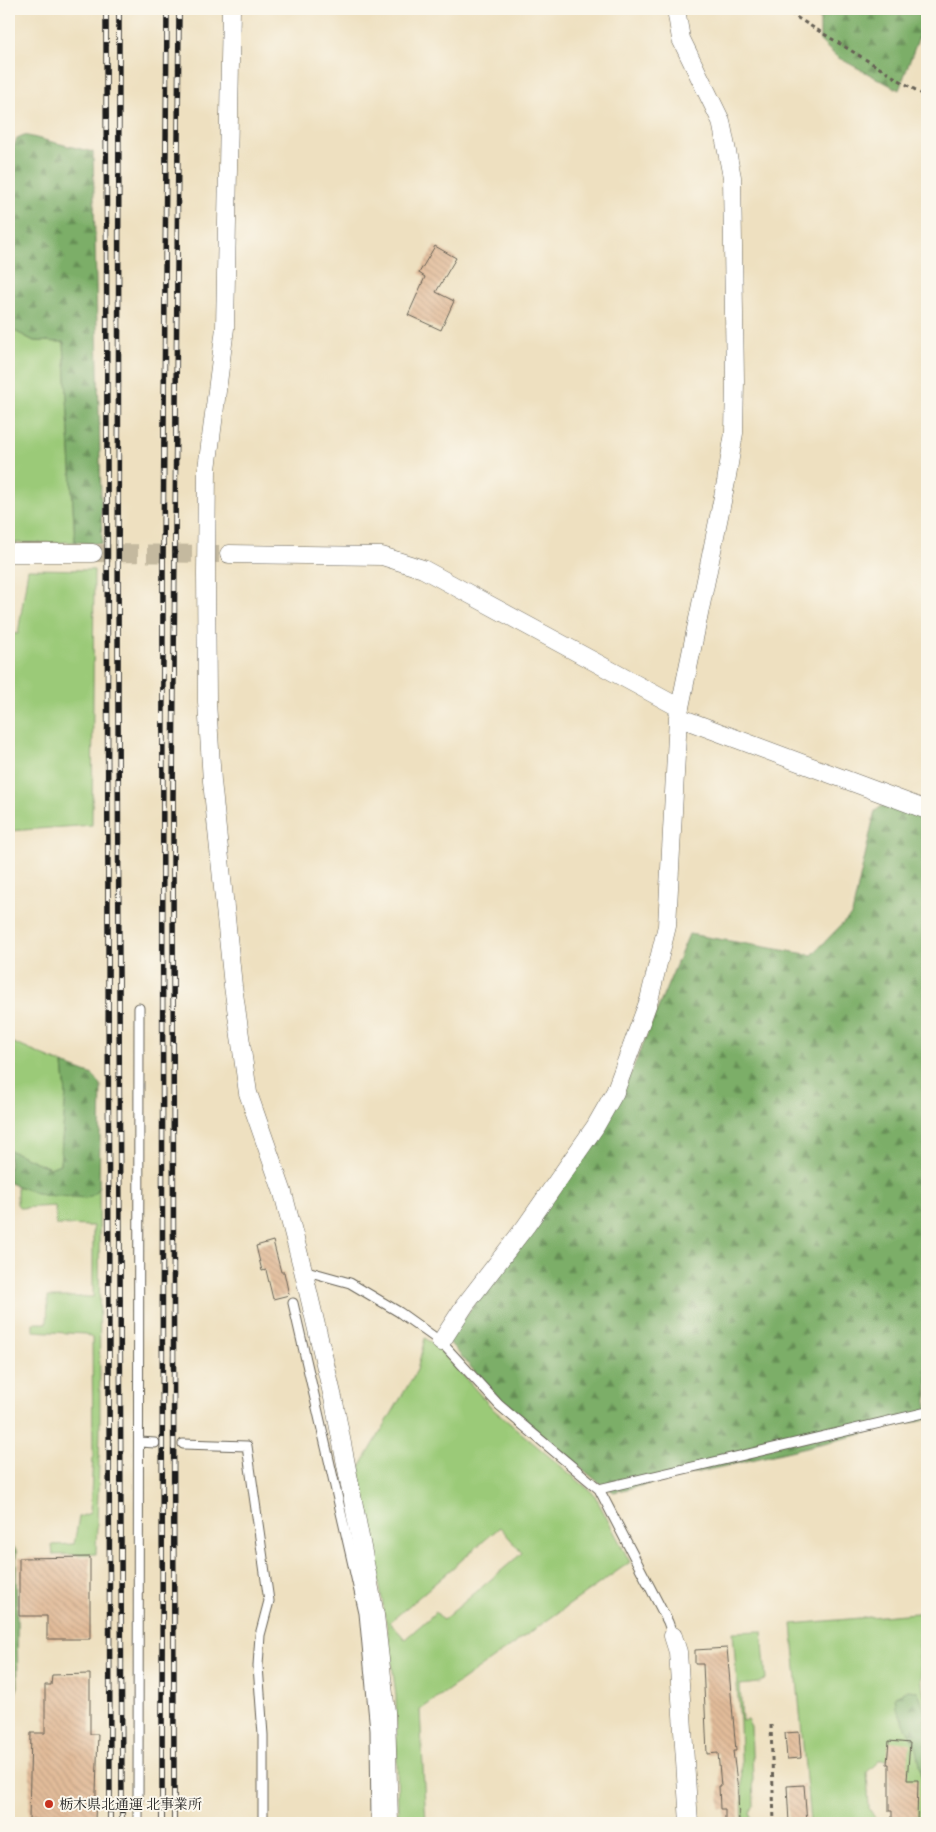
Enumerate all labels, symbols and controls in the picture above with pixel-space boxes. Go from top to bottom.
place label: 栃木県北通運 北事業所 [59,1796,202,1813]
marker: 栃木県北通運 北事業所 [43,1798,55,1810]

